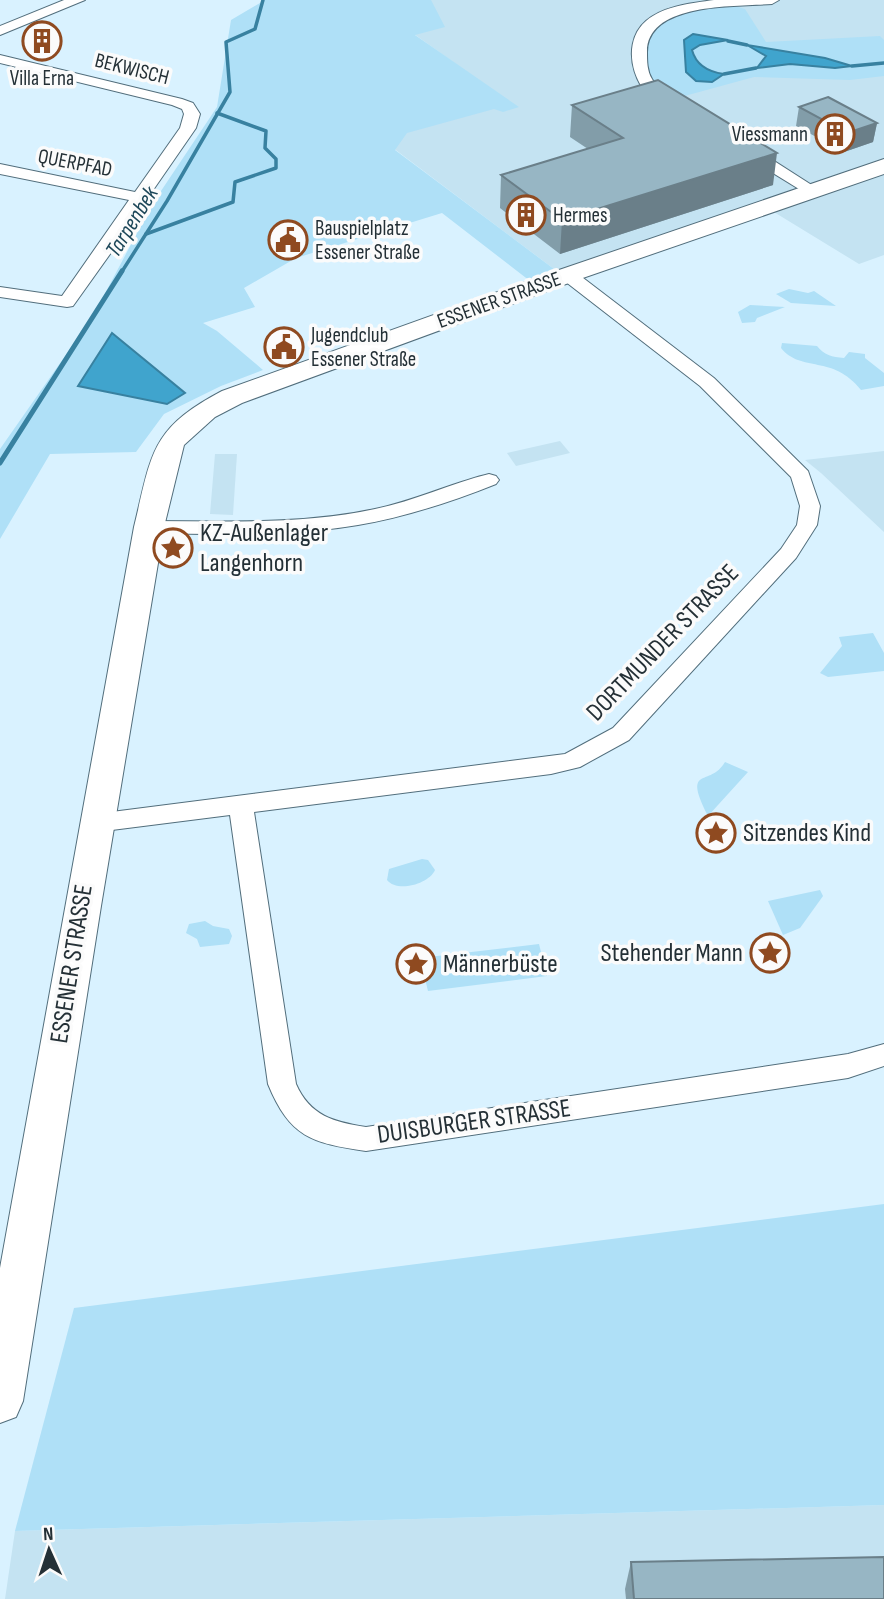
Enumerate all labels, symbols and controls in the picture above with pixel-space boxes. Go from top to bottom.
building icon: Villa Erna [21,20,63,62]
street label: BEKWISCH [92,48,172,90]
place label: Villa Erna [10,66,74,91]
building icon: Viessmann [814,113,856,155]
place label: Viessmann [732,122,808,147]
street label: QUERPFAD [36,144,114,182]
water label: Tarpenbek [99,180,165,263]
building icon: Hermes [505,194,547,236]
place label: Hermes [553,203,608,228]
place label: Bauspielplatz Essener Straße [315,216,420,265]
public building icon: Bauspielplatz Essener Straße [267,219,309,261]
street label: ESSENER STRASSE [434,266,564,334]
place label: Jugendclub Essener Straße [310,323,416,372]
public building icon: Jugendclub Essener Straße [263,326,305,368]
place label: KZ-Außenlager Langenhorn [200,518,329,579]
place icon: KZ-Außenlager Langenhorn [152,527,194,569]
street label: DORTMUNDER STRASSE [580,558,746,728]
place icon: Sitzendes Kind [695,812,737,854]
place label: Sitzendes Kind [743,818,871,849]
street label: ESSENER STRASSE [44,882,100,1046]
place icon: Stehender Mann [749,932,791,974]
place label: Stehender Mann [600,938,743,969]
place icon: Männerbüste [395,943,437,985]
place label: Männerbüste [443,949,558,980]
street label: DUISBURGER STRASSE [375,1093,573,1151]
north arrow [14,1515,84,1585]
text: N [43,1523,54,1546]

